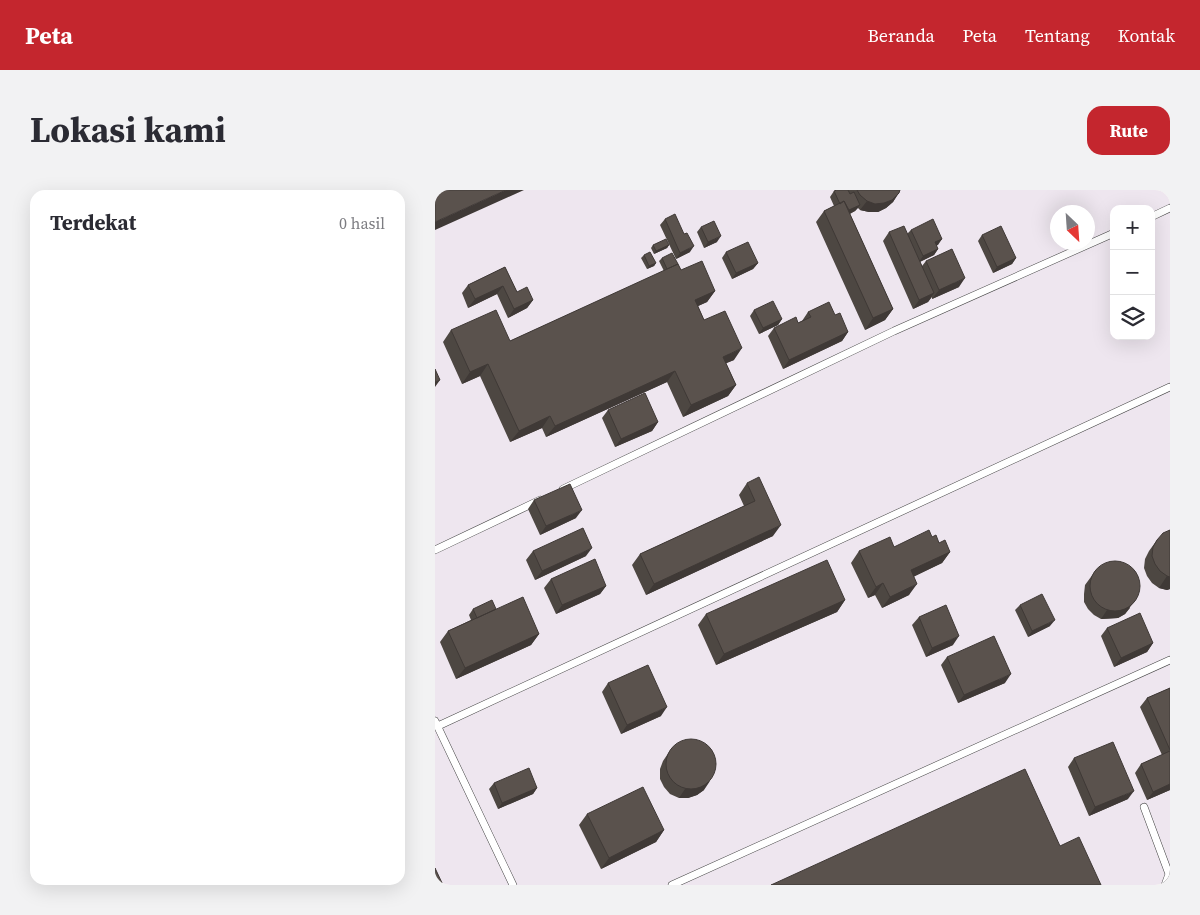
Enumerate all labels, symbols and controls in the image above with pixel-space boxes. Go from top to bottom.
text: Peta [25,19,73,52]
text: Beranda [867,23,935,48]
text: Peta [963,23,997,48]
text: Tentang [1025,23,1090,48]
text: Kontak [1118,23,1175,48]
text: Lokasi kami [30,106,226,154]
button: Rute [1087,106,1170,155]
north arrow [1050,205,1095,250]
map controls [1110,205,1155,340]
button: + [1110,205,1155,250]
text: Terdekat [50,208,136,237]
text: 0 hasil [339,212,385,234]
button: − [1110,250,1155,295]
button: layers [1110,295,1155,340]

